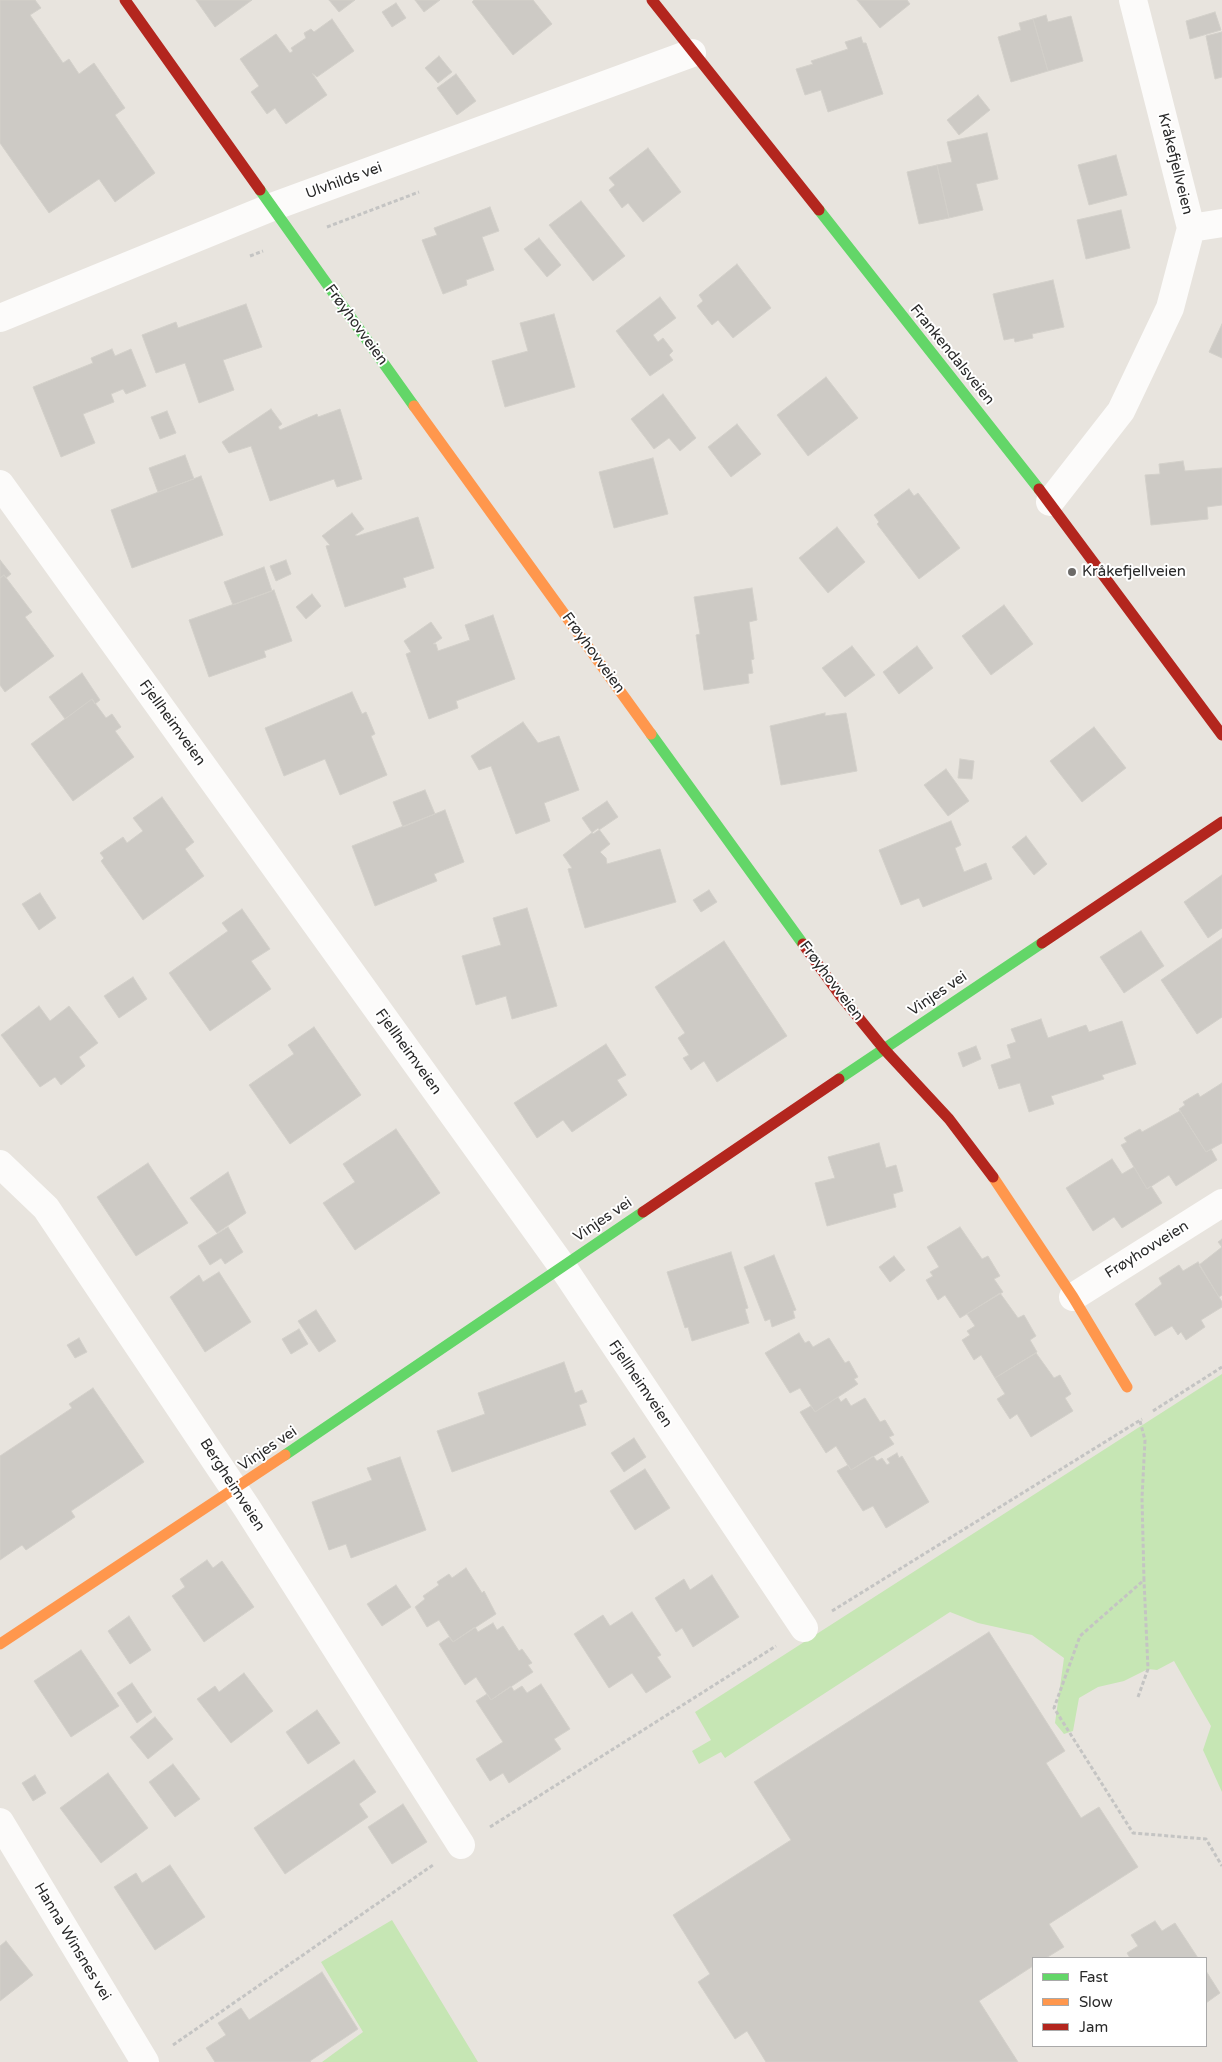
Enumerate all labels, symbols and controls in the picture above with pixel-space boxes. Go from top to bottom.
street label: Kråkefjellveien [1154,111,1196,217]
street label: Ulvhilds vei [303,159,385,203]
street label: Frøyhovveien [321,281,391,369]
street label: Frankendalsveien [906,301,998,409]
place label: Kråkefjellveien [1082,563,1186,581]
marker: Kråkefjellveien [1066,566,1078,578]
street label: Frøyhovveien [558,609,628,697]
street label: Fjellheimveien [135,677,209,769]
street label: Frøyhovveien [795,938,867,1024]
street label: Vinjes vei [905,968,971,1020]
street label: Fjellheimveien [371,1006,445,1098]
street label: Vinjes vei [570,1194,636,1246]
street label: Frøyhovveien [1102,1217,1192,1283]
street label: Fjellheimveien [604,1337,676,1431]
street label: Vinjes vei [235,1423,301,1475]
street label: Bergheimveien [195,1435,269,1535]
street label: Hanna Winsnes vei [30,1880,114,2004]
legend [1032,1957,1207,2047]
text: Fast [1079,1968,1108,1986]
text: Slow [1079,1993,1113,2011]
text: Jam [1079,2018,1108,2036]

